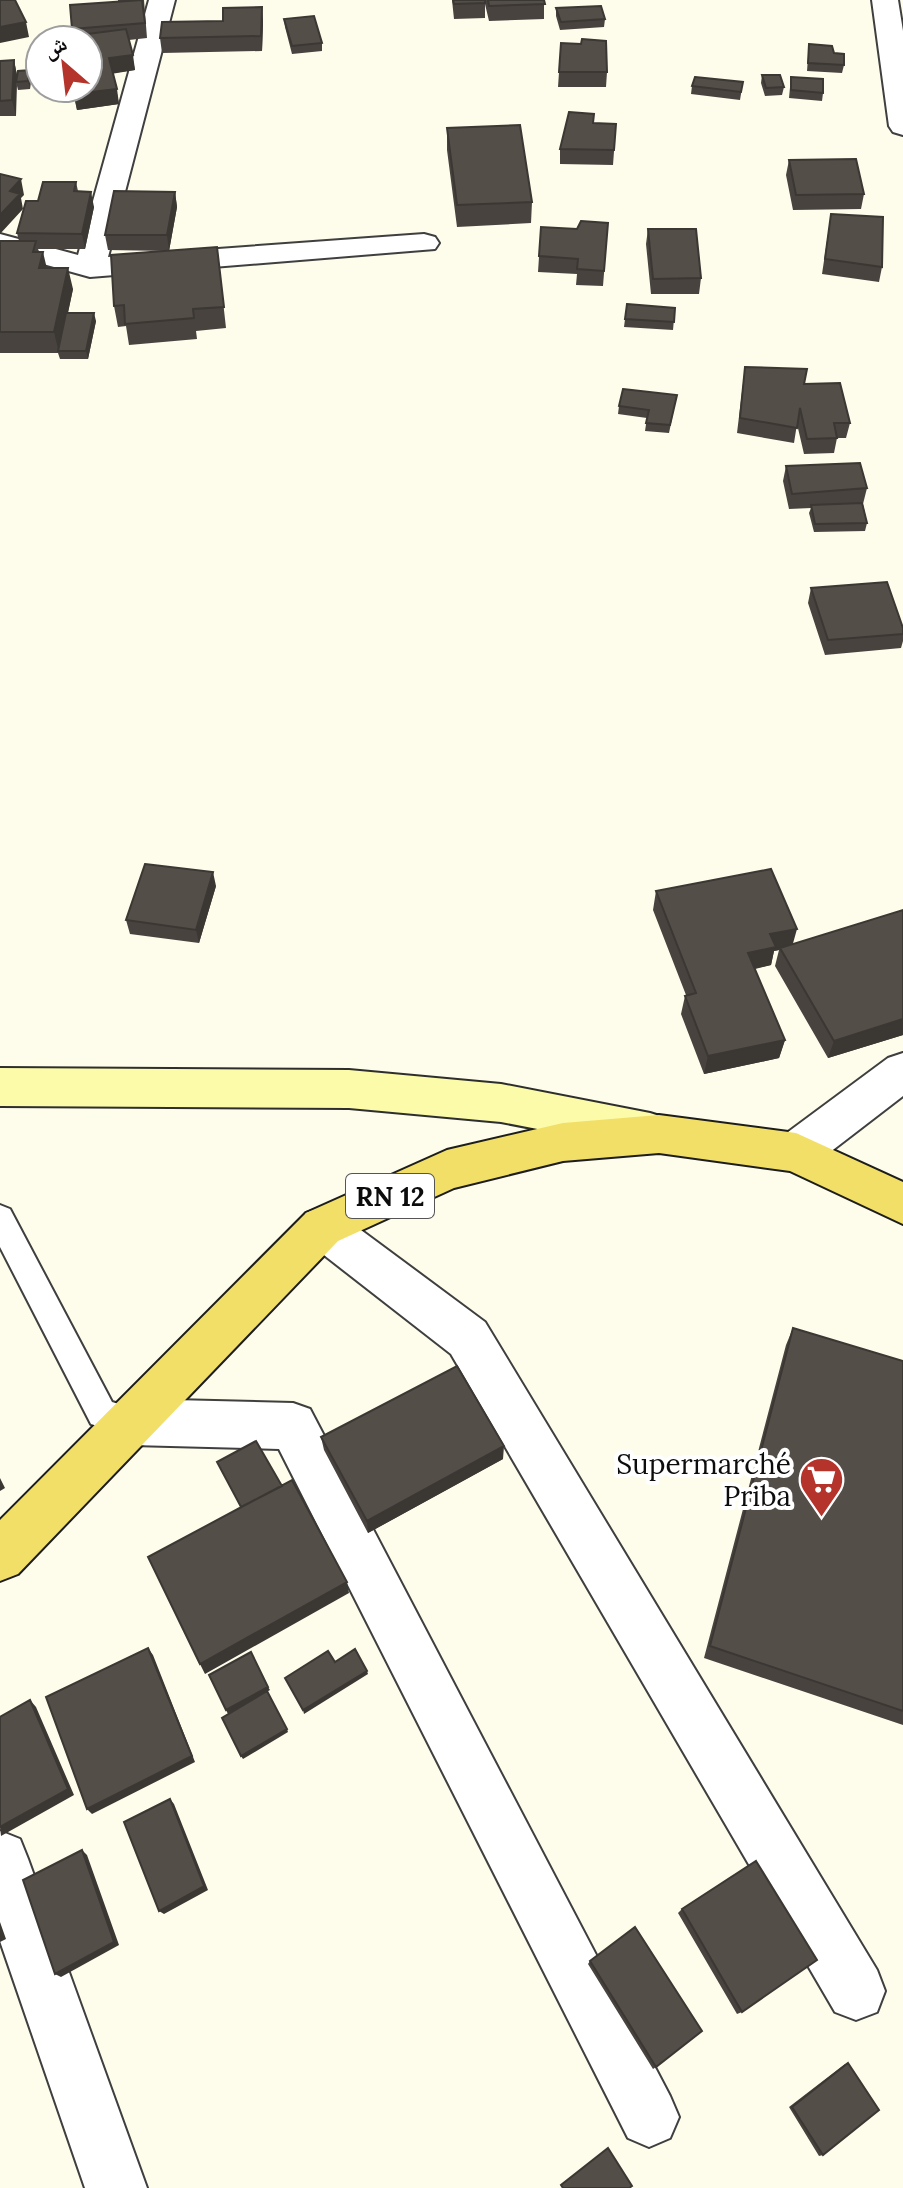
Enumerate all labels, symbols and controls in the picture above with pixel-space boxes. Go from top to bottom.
north arrow [24,24,104,104]
text: ش [38,29,71,64]
road number: RN 12 [346,1174,434,1218]
place label: Supermarché Priba [616,1446,791,1514]
supermarket icon: Supermarché Priba [798,1456,846,1519]

